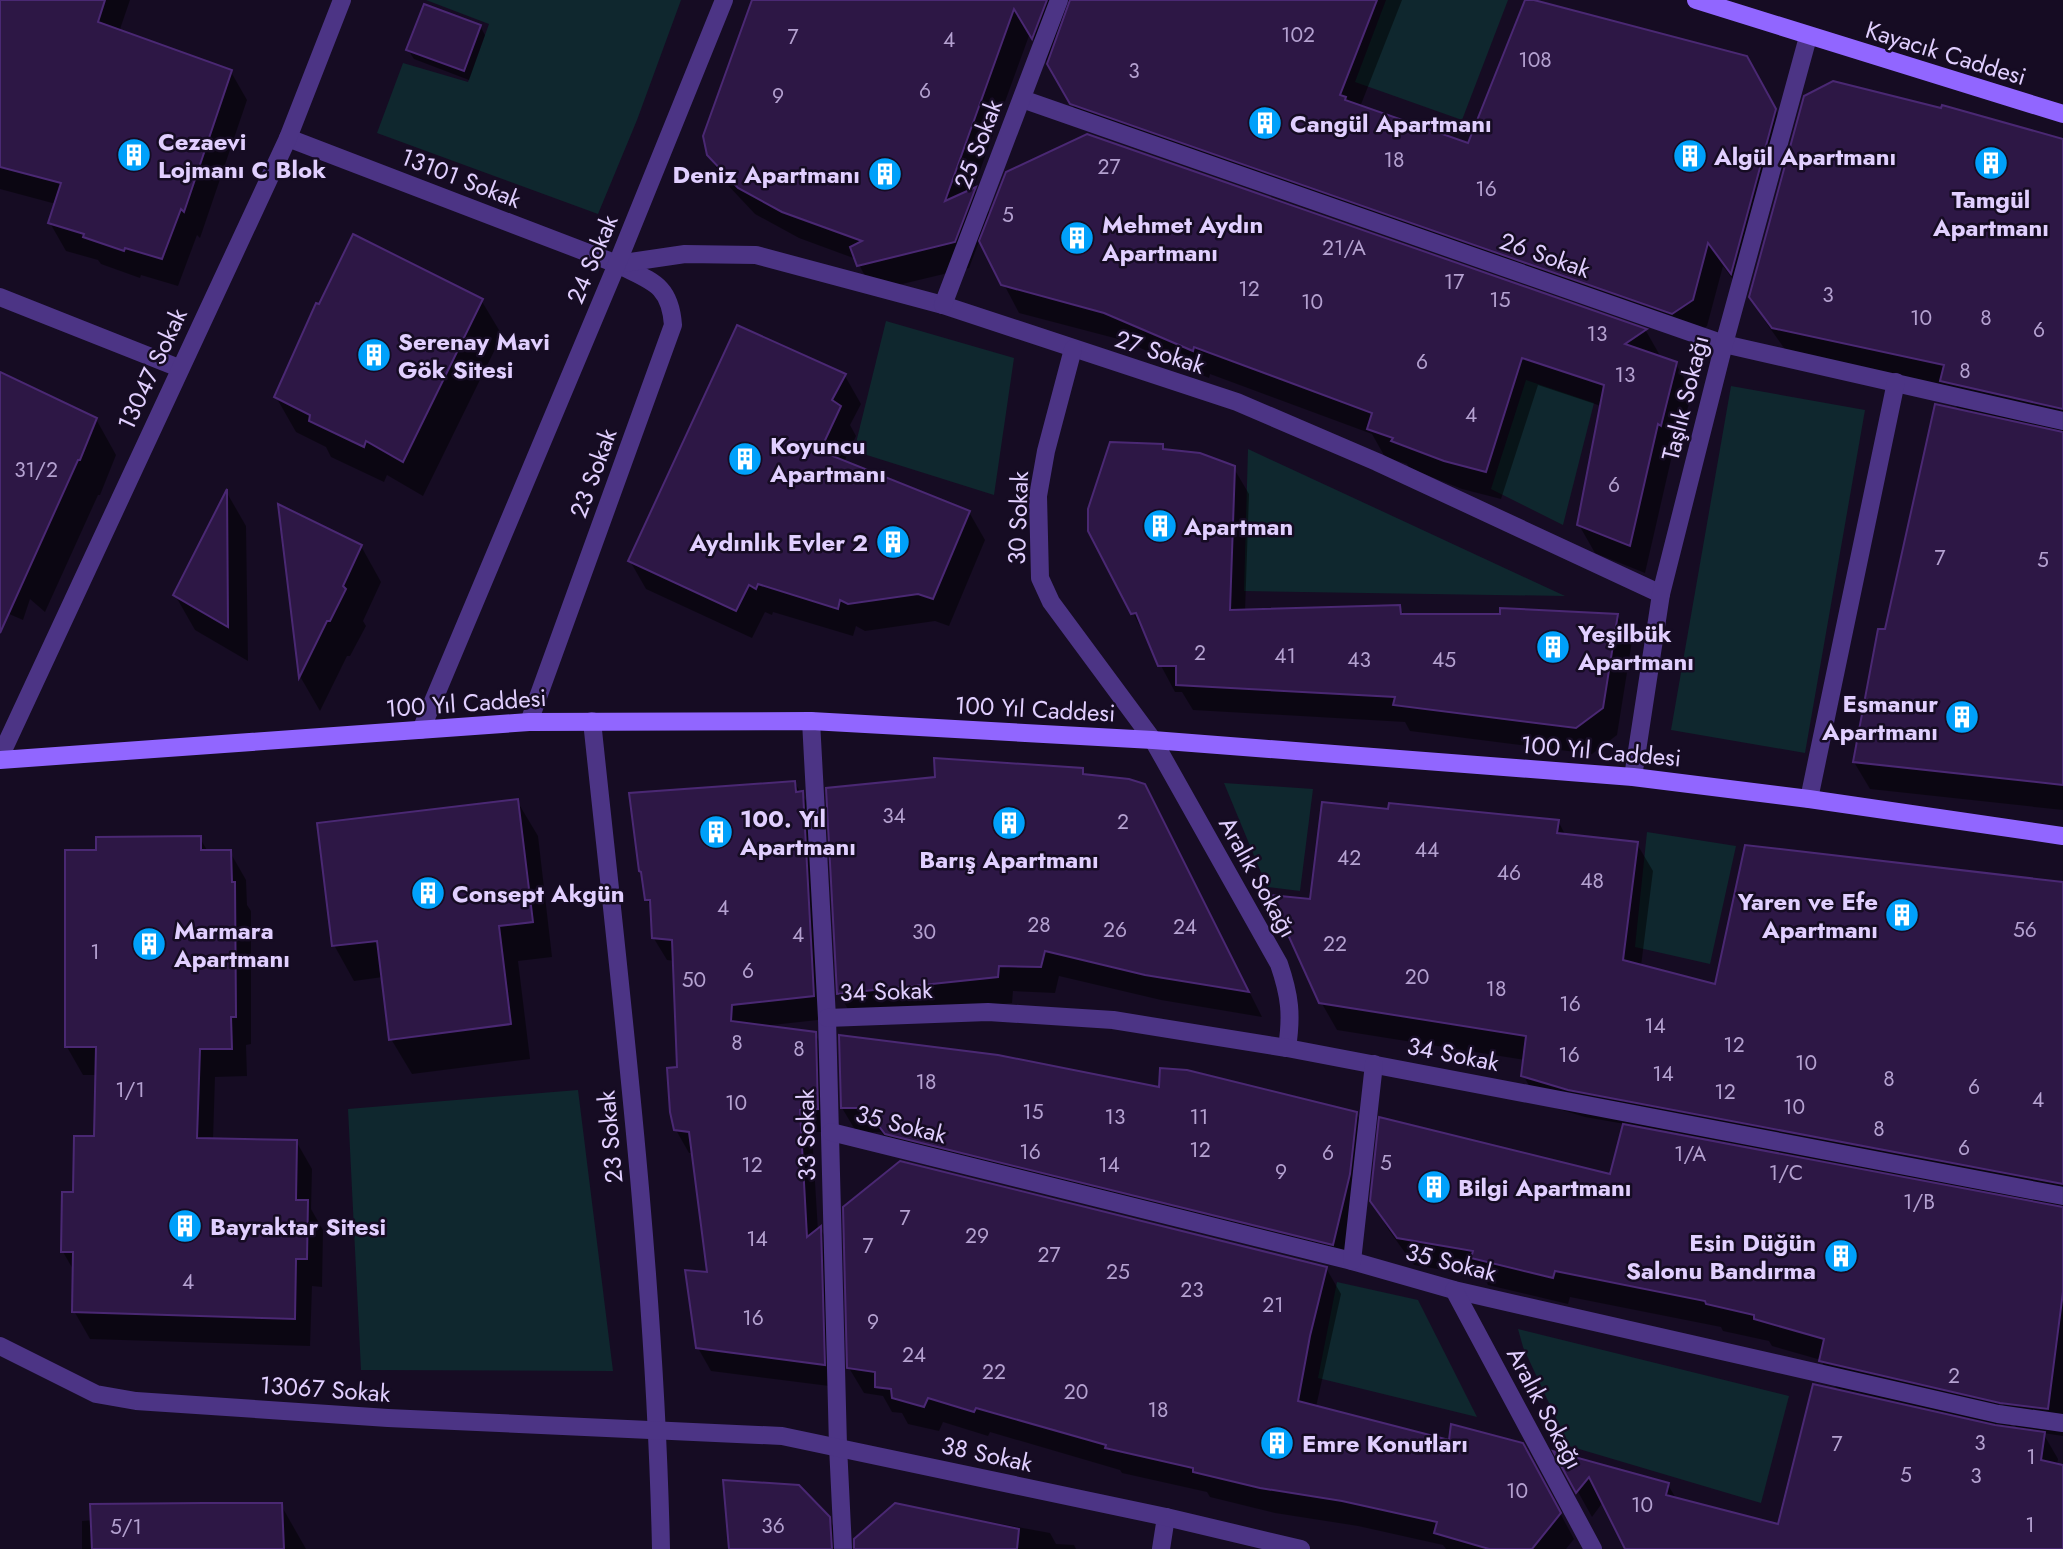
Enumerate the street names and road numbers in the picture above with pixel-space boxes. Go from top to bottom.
street label: Kayacık Caddesi [1861,12,2031,94]
street label: 25 Sokak [945,94,1011,194]
street label: 13101 Sokak [396,139,527,217]
street label: 24 Sokak [558,209,627,309]
street label: 26 Sokak [1495,223,1595,287]
street label: 13047 Sokak [108,302,196,436]
street label: 27 Sokak [1111,321,1210,383]
street label: Taşlık Sokağı [1653,332,1717,464]
street label: 23 Sokak [561,423,625,523]
street label: 30 Sokak [999,470,1037,565]
street label: 100 Yıl Caddesi [385,680,547,726]
street label: 100 Yıl Caddesi [954,687,1116,731]
street label: 100 Yıl Caddesi [1519,727,1683,775]
street label: Aralık Sokağı [1210,810,1306,944]
street label: 34 Sokak [839,972,934,1010]
street label: 34 Sokak [1404,1028,1503,1080]
street label: 33 Sokak [788,1088,824,1181]
street label: 23 Sokak [588,1089,631,1185]
street label: 35 Sokak [852,1096,951,1152]
street label: 35 Sokak [1402,1234,1501,1290]
street label: Aralık Sokağı [1498,1341,1592,1475]
street label: 13067 Sokak [259,1367,392,1411]
street label: 38 Sokak [938,1427,1036,1481]

